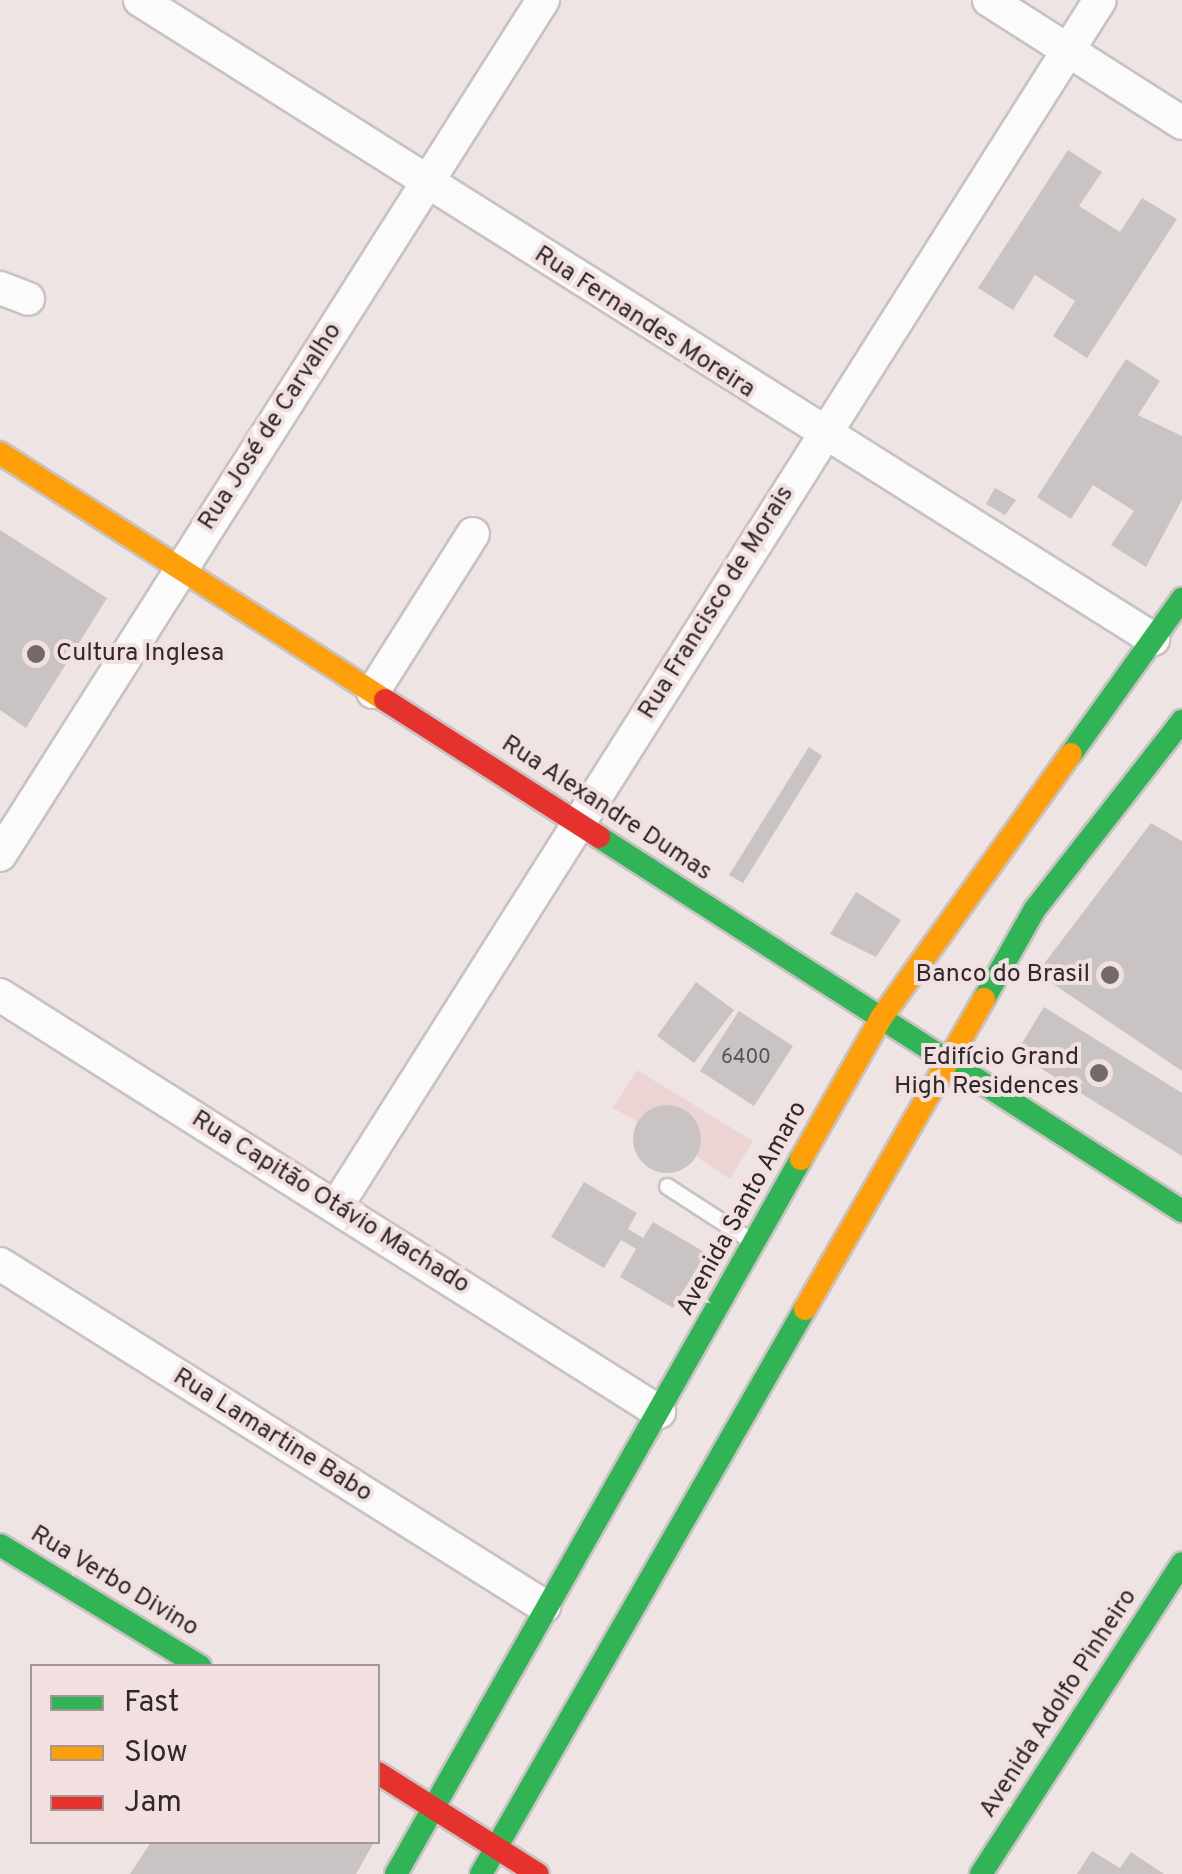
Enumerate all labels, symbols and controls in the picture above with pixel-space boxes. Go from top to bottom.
street label: Rua Fernandes Moreira [528,240,760,406]
street label: Rua José de Carvalho [193,318,349,536]
street label: Rua Francisco de Morais [633,481,801,725]
place label: Cultura Inglesa [56,639,224,669]
marker: Cultura Inglesa [25,643,47,665]
street label: Rua Alexandre Dumas [495,729,717,889]
place label: Banco do Brasil [916,960,1090,990]
marker: Banco do Brasil [1099,964,1121,986]
place label: Edifício Grand High Residences [894,1044,1079,1103]
house number: 6400 [721,1046,771,1070]
marker: Edifício Grand High Residences [1088,1062,1110,1084]
street label: Avenida Santo Amaro [671,1096,815,1322]
street label: Rua Capitão Otávio Machado [185,1105,475,1301]
street label: Rua Lamartine Babo [167,1363,377,1509]
street label: Rua Verbo Divino [24,1520,204,1644]
street label: Avenida Adolfo Pinheiro [973,1584,1145,1824]
legend [30,1664,380,1844]
text: Fast [124,1685,179,1722]
text: Slow [124,1735,188,1772]
text: Jam [124,1785,182,1822]

